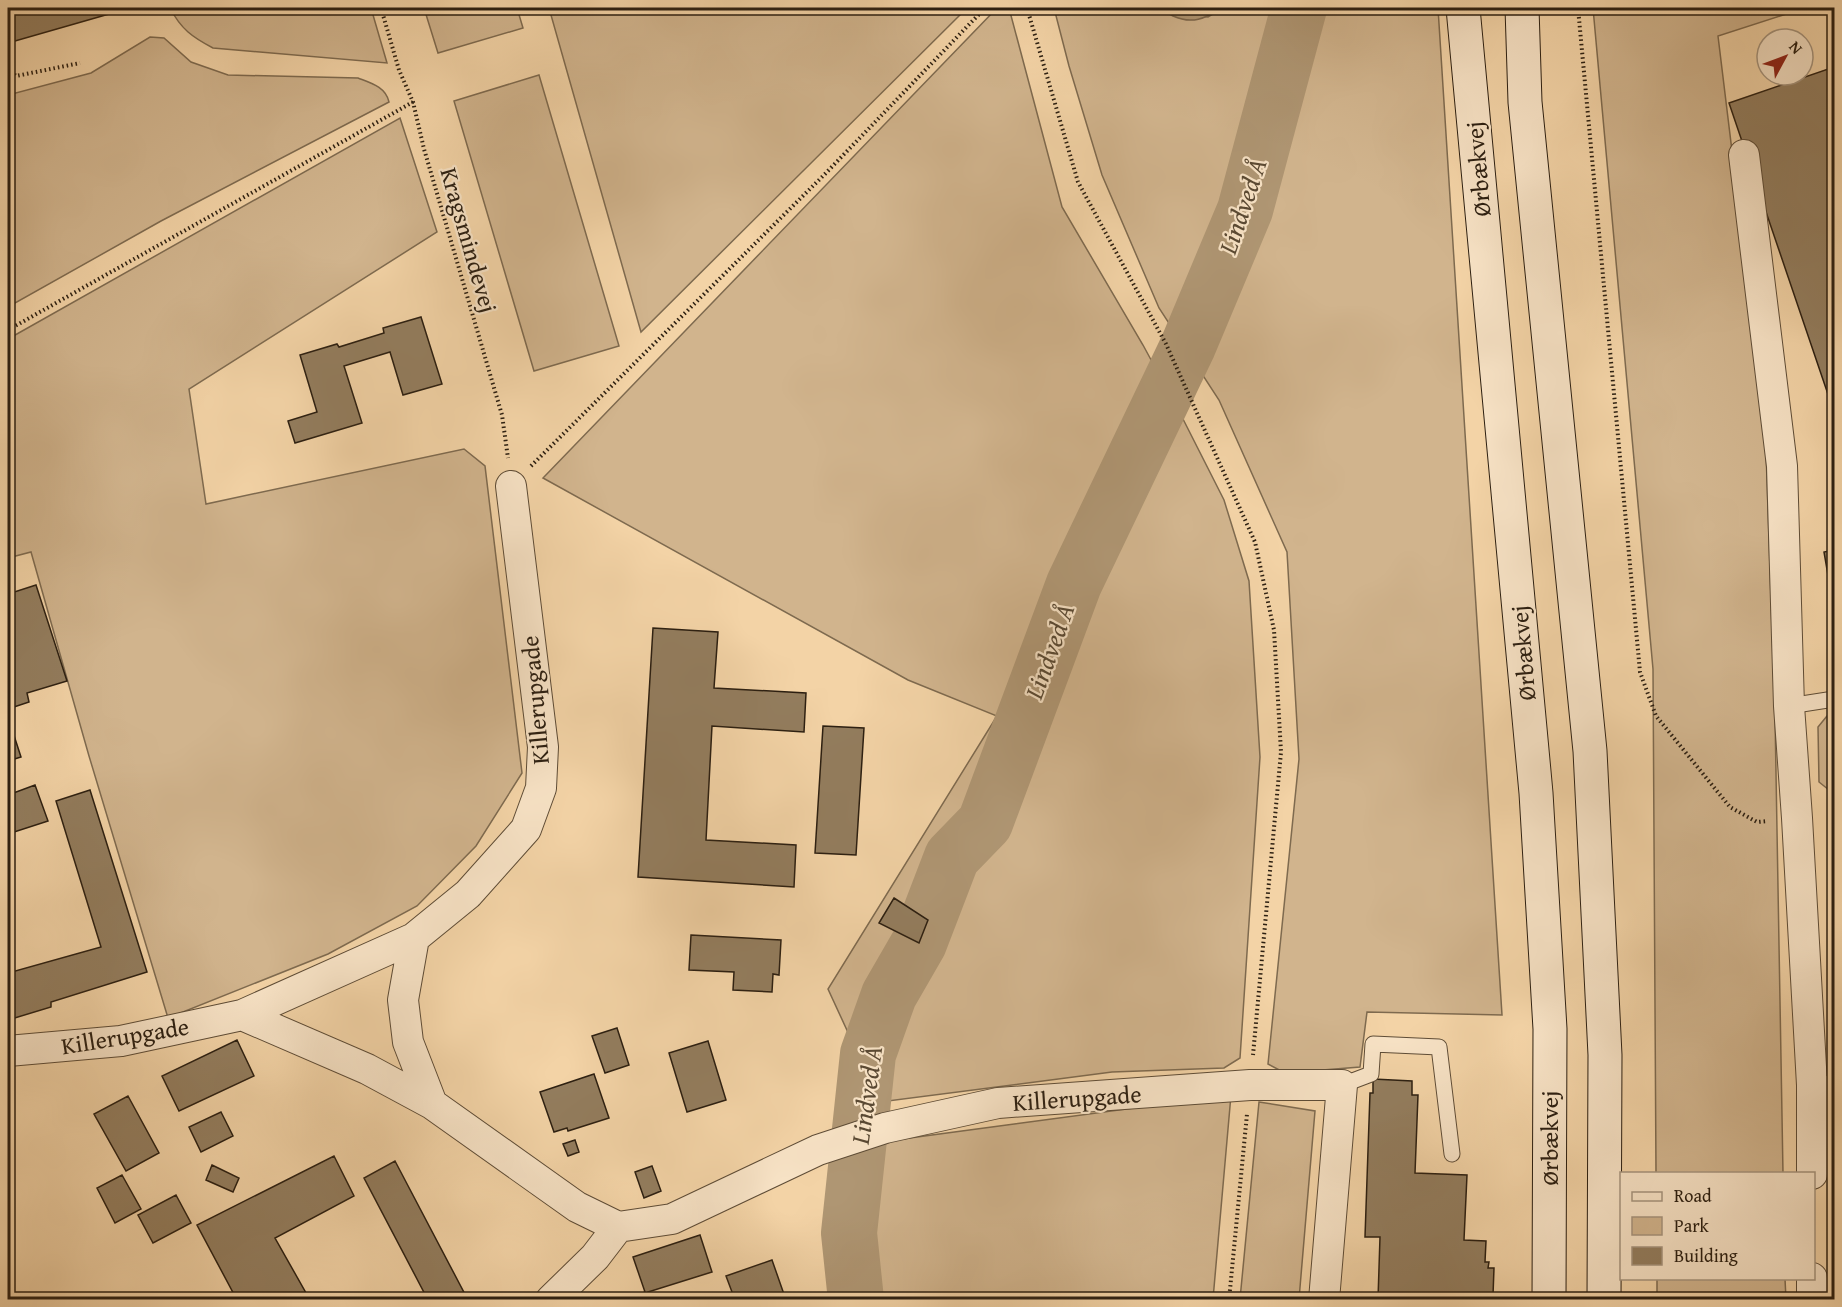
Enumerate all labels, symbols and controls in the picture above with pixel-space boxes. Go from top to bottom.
north arrow [1755,27,1815,87]
text: N [1784,35,1809,59]
street label: Ørbækvej [1456,120,1500,218]
water label: Lindved Å [1207,153,1277,260]
street label: Kragsmindevej [432,163,506,317]
water label: Lindved Å [1013,598,1084,705]
street label: Ørbækvej [1501,604,1545,702]
street label: Killerupgade [512,634,558,766]
street label: Killerupgade [59,1009,191,1063]
water label: Lindved Å [840,1043,892,1148]
street label: Killerupgade [1012,1076,1142,1120]
street label: Ørbækvej [1532,1090,1567,1186]
legend [1620,1172,1815,1280]
text: Road [1674,1182,1712,1209]
text: Park [1674,1212,1710,1239]
text: Building [1674,1242,1738,1269]

